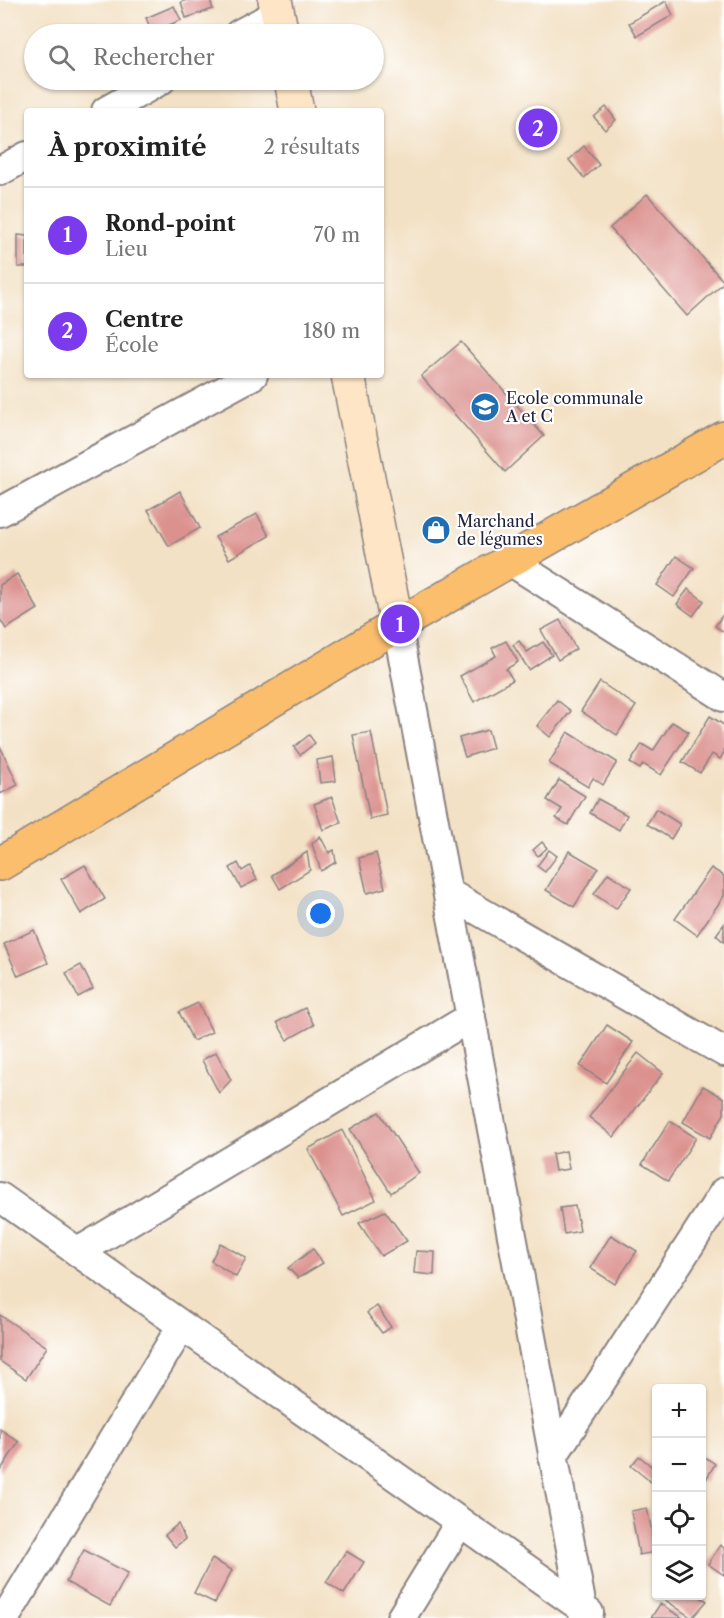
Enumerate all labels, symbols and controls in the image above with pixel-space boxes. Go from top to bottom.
search box [24,24,384,90]
icon: search [45,41,78,74]
text: Rechercher [93,44,215,71]
pin: 2 [518,106,558,150]
text: À proximité [48,131,207,163]
text: 2 résultats [263,135,360,159]
text: Rond-point [105,210,236,237]
text: 1 [63,223,72,247]
text: 70 m [314,223,360,247]
text: Lieu [105,237,148,261]
text: Centre [105,306,183,333]
text: 2 [62,319,73,343]
text: 180 m [303,319,360,343]
text: École [105,333,159,357]
place label: Ecole communale A et C [505,388,643,426]
school or university icon: Ecole communale A et C [469,391,501,423]
place label: Marchand de légumes [457,511,543,549]
shop icon: Marchand de légumes [420,514,452,546]
pin: 1 [380,602,420,646]
your location [306,899,335,928]
map controls [652,1384,706,1600]
button: + [652,1384,706,1438]
button: − [652,1438,706,1492]
button: locate [652,1492,706,1546]
button: layers [652,1546,706,1600]

